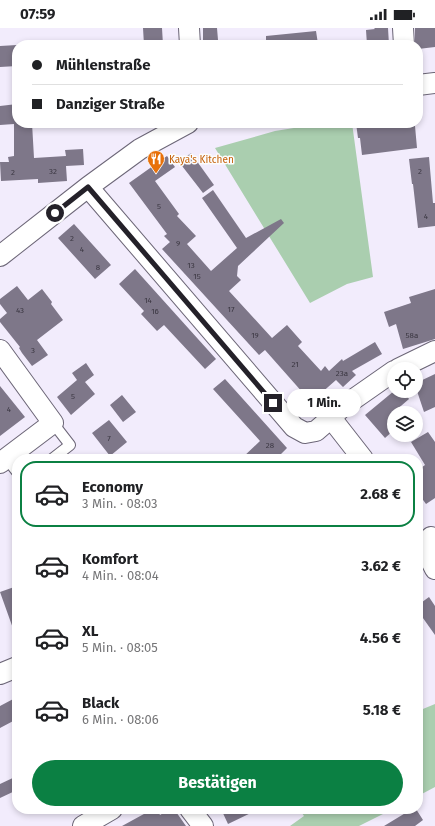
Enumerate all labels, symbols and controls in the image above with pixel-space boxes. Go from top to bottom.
text: 07:59 [20,5,55,23]
text: Mühlenstraße [56,56,150,74]
text: Danziger Straße [56,95,165,113]
restaurant icon: Kaya's Kitchen [146,149,166,174]
place label: Kaya's Kitchen [169,154,234,166]
house number: 32 [49,167,57,176]
house number: 2 [418,167,422,176]
house number: 2 [11,168,15,177]
house number: 5 [157,202,161,211]
route start [46,204,64,222]
house number: 4 [424,212,429,221]
house number: 2 [70,234,74,243]
house number: 9 [176,239,180,248]
house number: 4 [80,245,85,254]
house number: 13 [187,261,195,270]
house number: 8 [96,263,101,272]
house number: 15 [193,272,201,281]
house number: 14 [144,296,153,305]
house number: 17 [227,305,235,314]
house number: 43 [16,306,24,315]
house number: 16 [151,307,159,316]
house number: 19 [251,331,259,340]
house number: 58a [406,331,418,340]
house number: 3 [31,346,35,355]
house number: 21 [291,360,299,369]
map controls [387,362,423,442]
button: locate [387,362,423,398]
house number: 23a [336,369,348,378]
callout: 1 Min. [287,389,361,417]
house number: 5 [71,392,75,401]
route end [264,394,282,412]
text: 1 Min. [307,395,341,410]
house number: 4 [7,405,12,414]
button: layers [387,406,423,442]
house number: 7 [107,434,111,443]
house number: 28 [266,441,275,450]
icon: car [34,476,70,512]
text: Economy [82,478,143,496]
text: 2.68 € [360,485,401,503]
text: 3 Min. · 08:03 [82,496,158,511]
icon: car [34,548,70,584]
text: Komfort [82,550,138,568]
text: 3.62 € [361,557,401,575]
text: 4 Min. · 08:04 [82,568,159,583]
icon: car [34,620,70,656]
text: XL [82,622,98,640]
text: 4.56 € [360,629,401,647]
text: 5 Min. · 08:05 [82,640,158,655]
icon: car [34,692,70,728]
text: Black [82,694,119,712]
text: 5.18 € [363,701,401,719]
text: 6 Min. · 08:06 [82,712,159,727]
button: Bestätigen [32,760,403,806]

